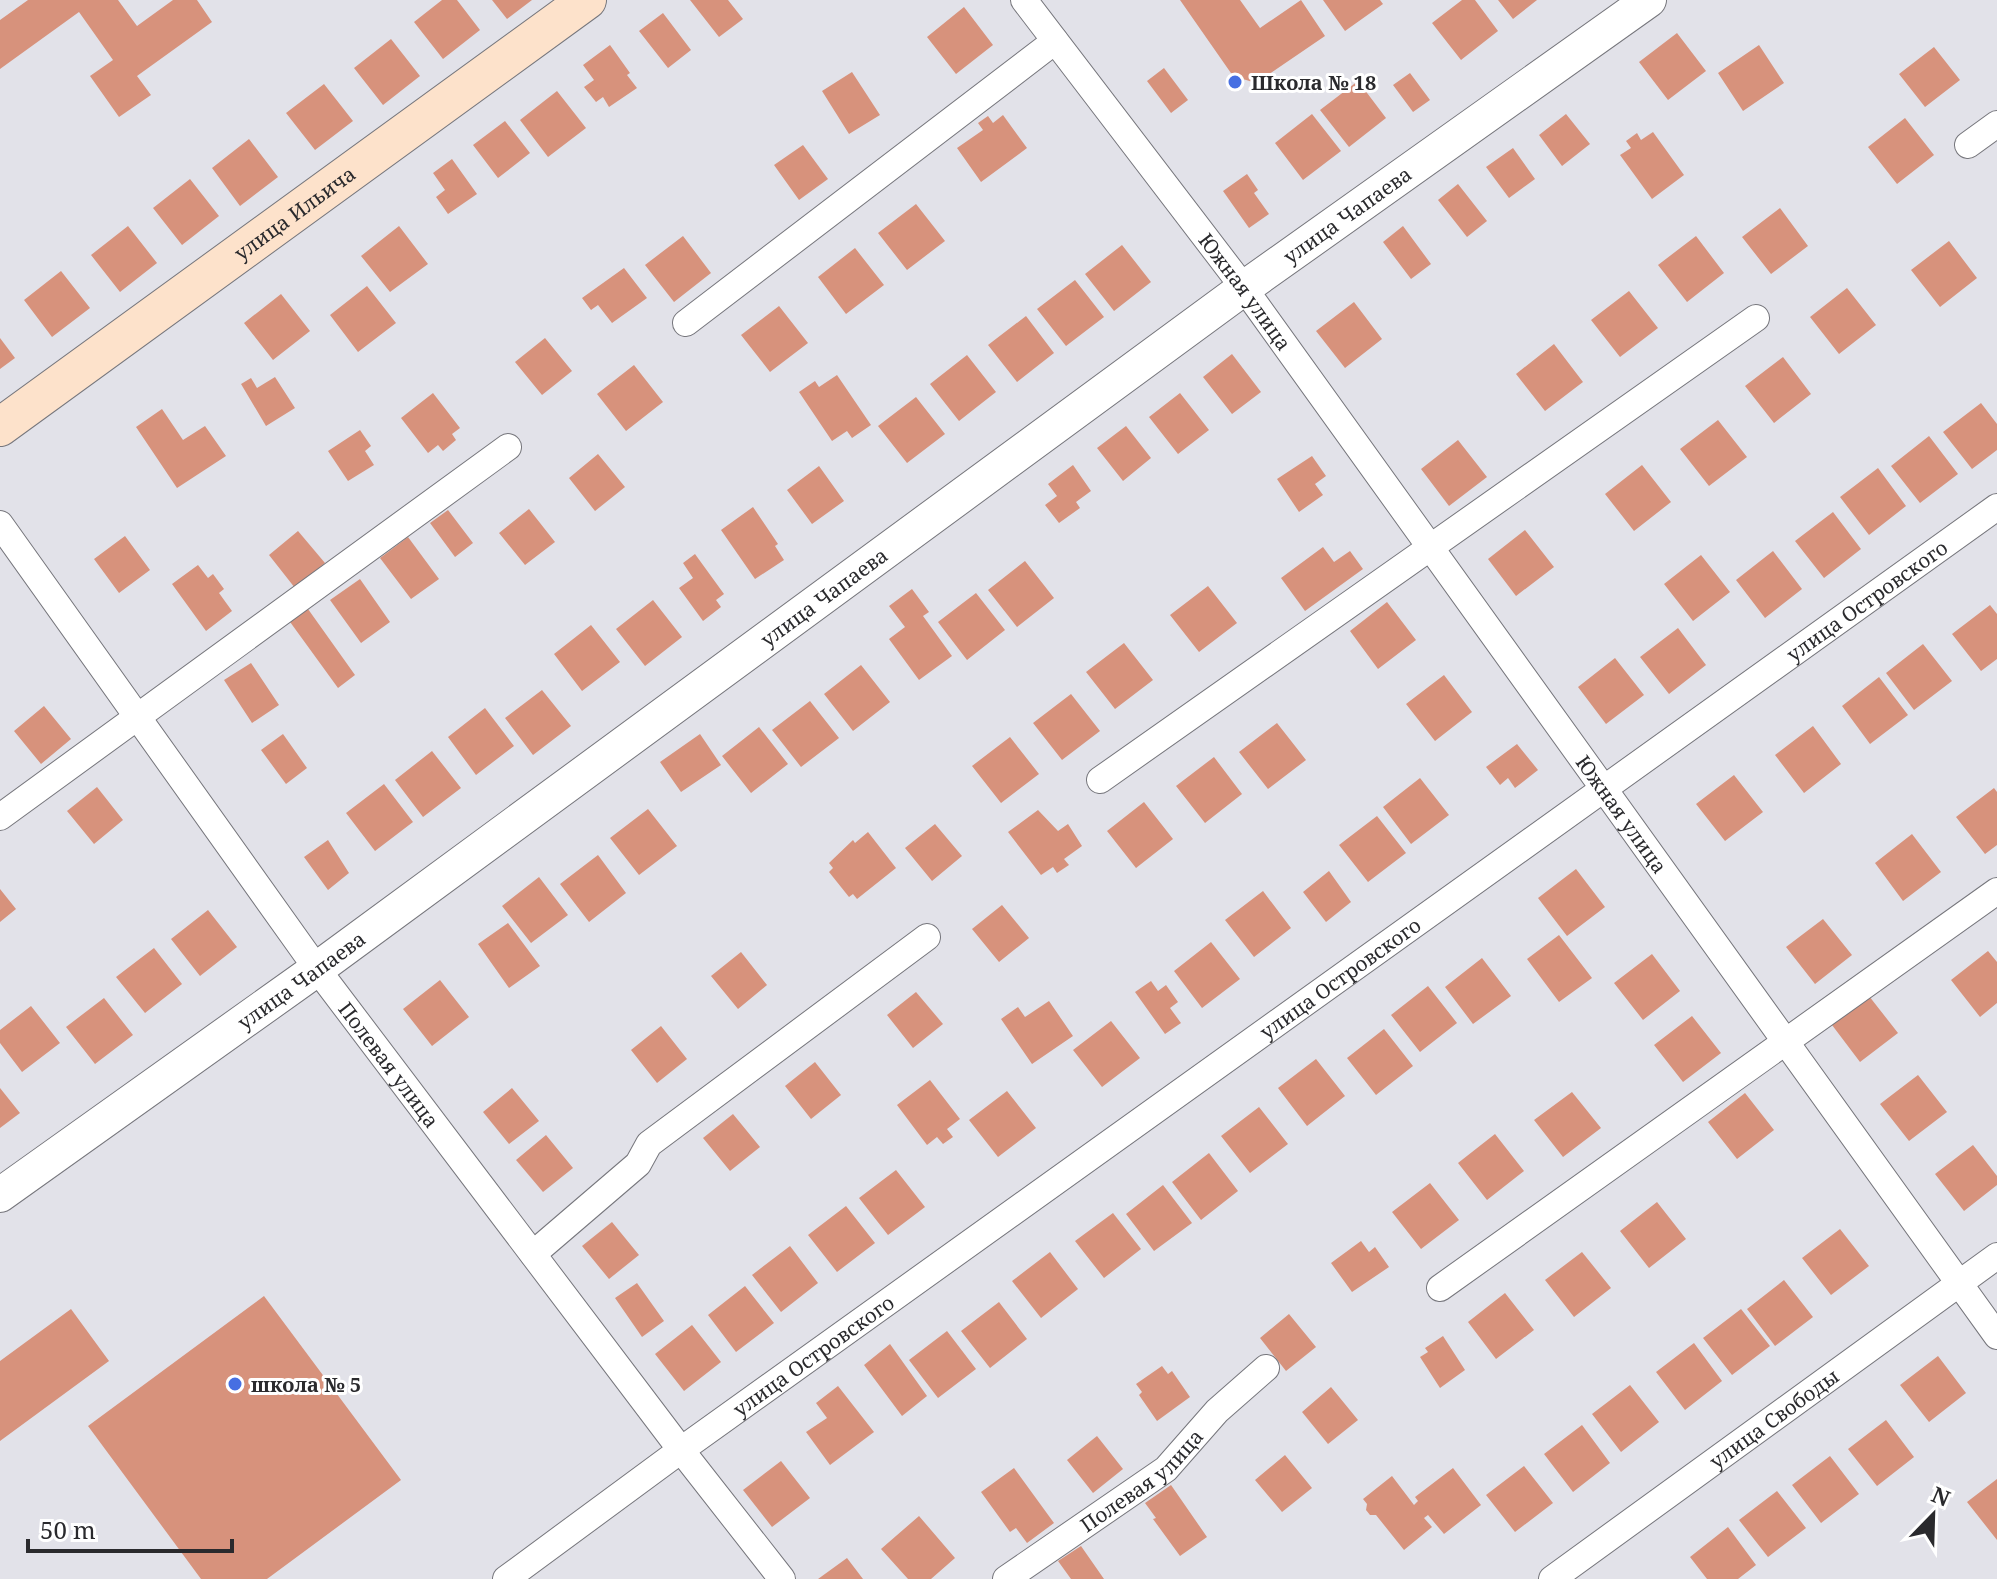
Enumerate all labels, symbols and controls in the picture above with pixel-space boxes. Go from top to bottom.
place label: Школа № 18 [1251,69,1376,96]
marker: Школа № 18 [1226,73,1244,91]
street label: улица Ильича [228,160,360,266]
street label: улица Чапаева [1278,160,1417,270]
street label: Южная улица [1193,227,1298,355]
street label: улица Островского [1781,534,1952,667]
street label: улица Чапаева [755,541,893,652]
street label: Южная улица [1570,749,1674,878]
street label: улица Островского [1254,911,1426,1045]
street label: улица Чапаева [232,925,370,1035]
street label: Полевая улица [333,996,446,1133]
street label: улица Островского [727,1288,899,1422]
street label: улица Свободы [1704,1362,1844,1474]
place label: школа № 5 [251,1371,361,1398]
marker: школа № 5 [226,1375,244,1393]
street label: Полевая улица [1075,1423,1209,1538]
north arrow [1893,1475,1973,1555]
text: N [1927,1478,1955,1513]
scale bar [28,1503,232,1553]
text: 50 m [40,1513,96,1546]

